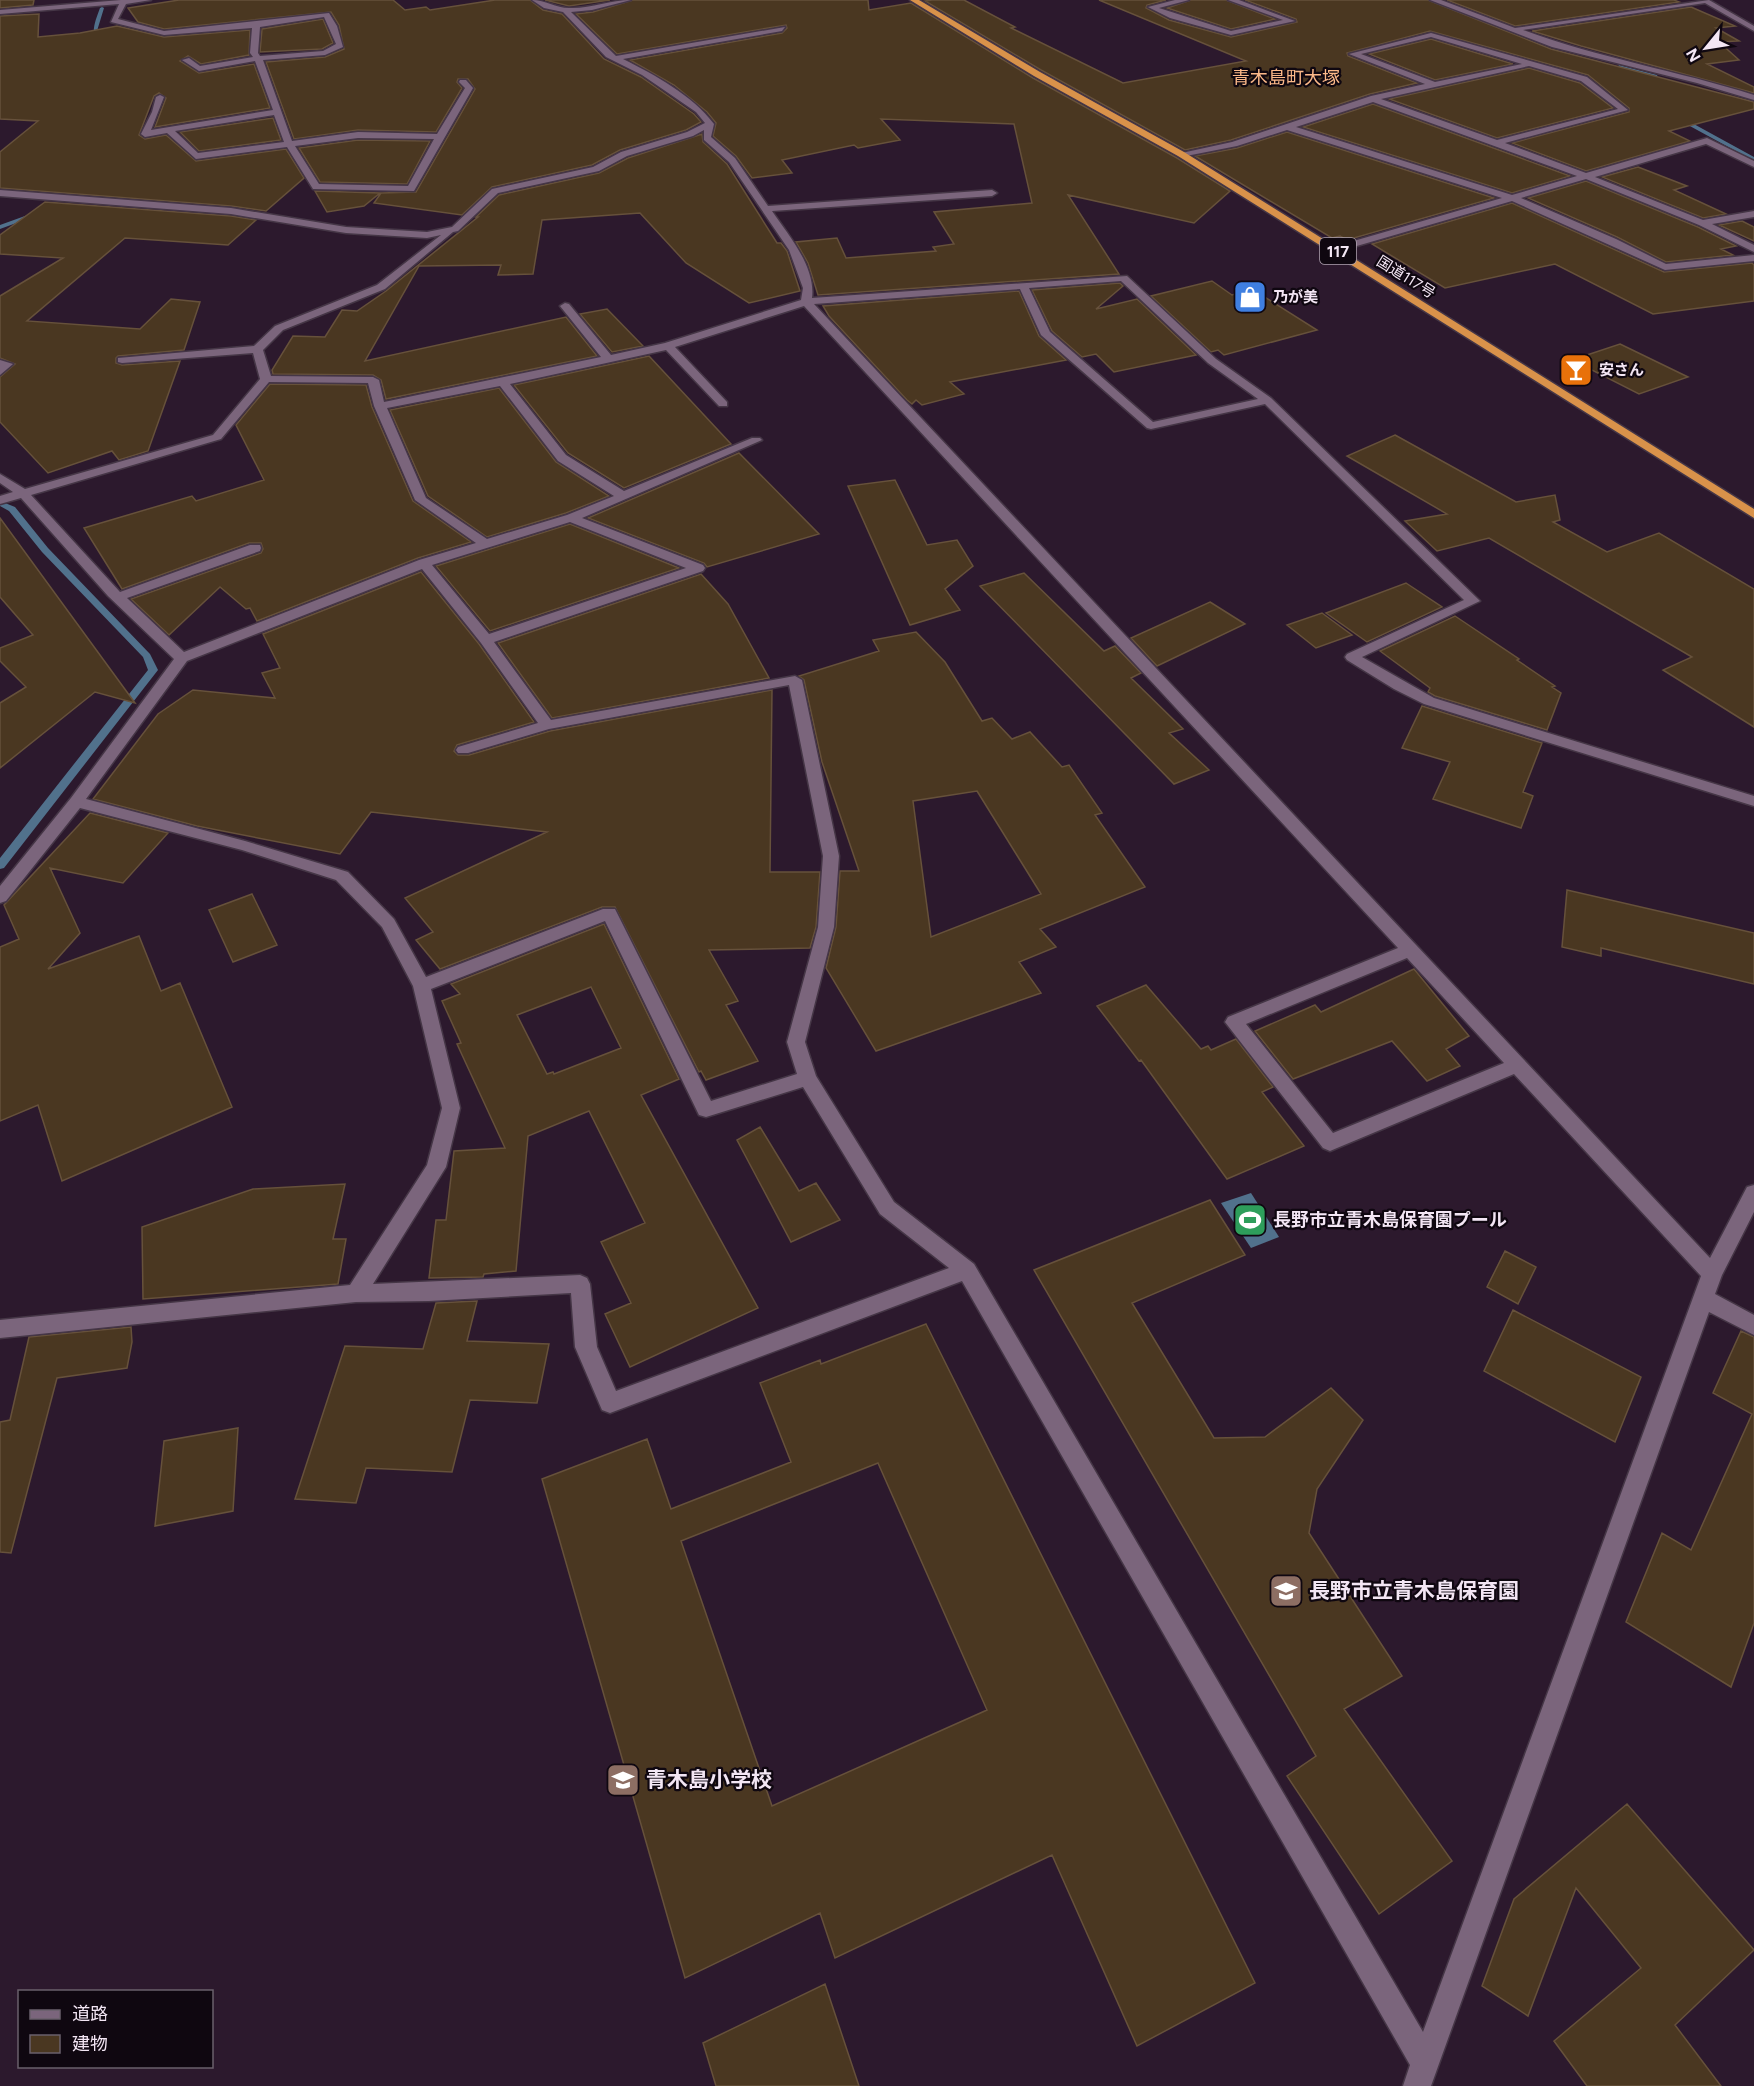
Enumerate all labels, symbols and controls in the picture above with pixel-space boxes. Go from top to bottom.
north arrow [1676,18,1736,78]
text: N [1682,45,1705,65]
district label: 青木島町大塚 [1232,67,1340,89]
road number: 117 [1320,238,1356,264]
street label: 国道117号 [1373,252,1439,302]
shop icon: 乃が美 [1232,279,1268,315]
place label: 乃が美 [1273,288,1318,306]
bar icon: 安さん [1558,352,1594,388]
place label: 安さん [1599,361,1644,379]
sports icon: 長野市立青木島保育園プール [1232,1202,1268,1238]
place label: 長野市立青木島保育園プール [1273,1209,1507,1231]
school or university icon: 長野市立青木島保育園 [1268,1573,1304,1609]
place label: 長野市立青木島保育園 [1309,1578,1519,1603]
school or university icon: 青木島小学校 [605,1762,641,1798]
place label: 青木島小学校 [646,1767,772,1792]
legend [18,1990,213,2068]
text: 道路 [72,2003,108,2025]
text: 建物 [72,2033,108,2055]

